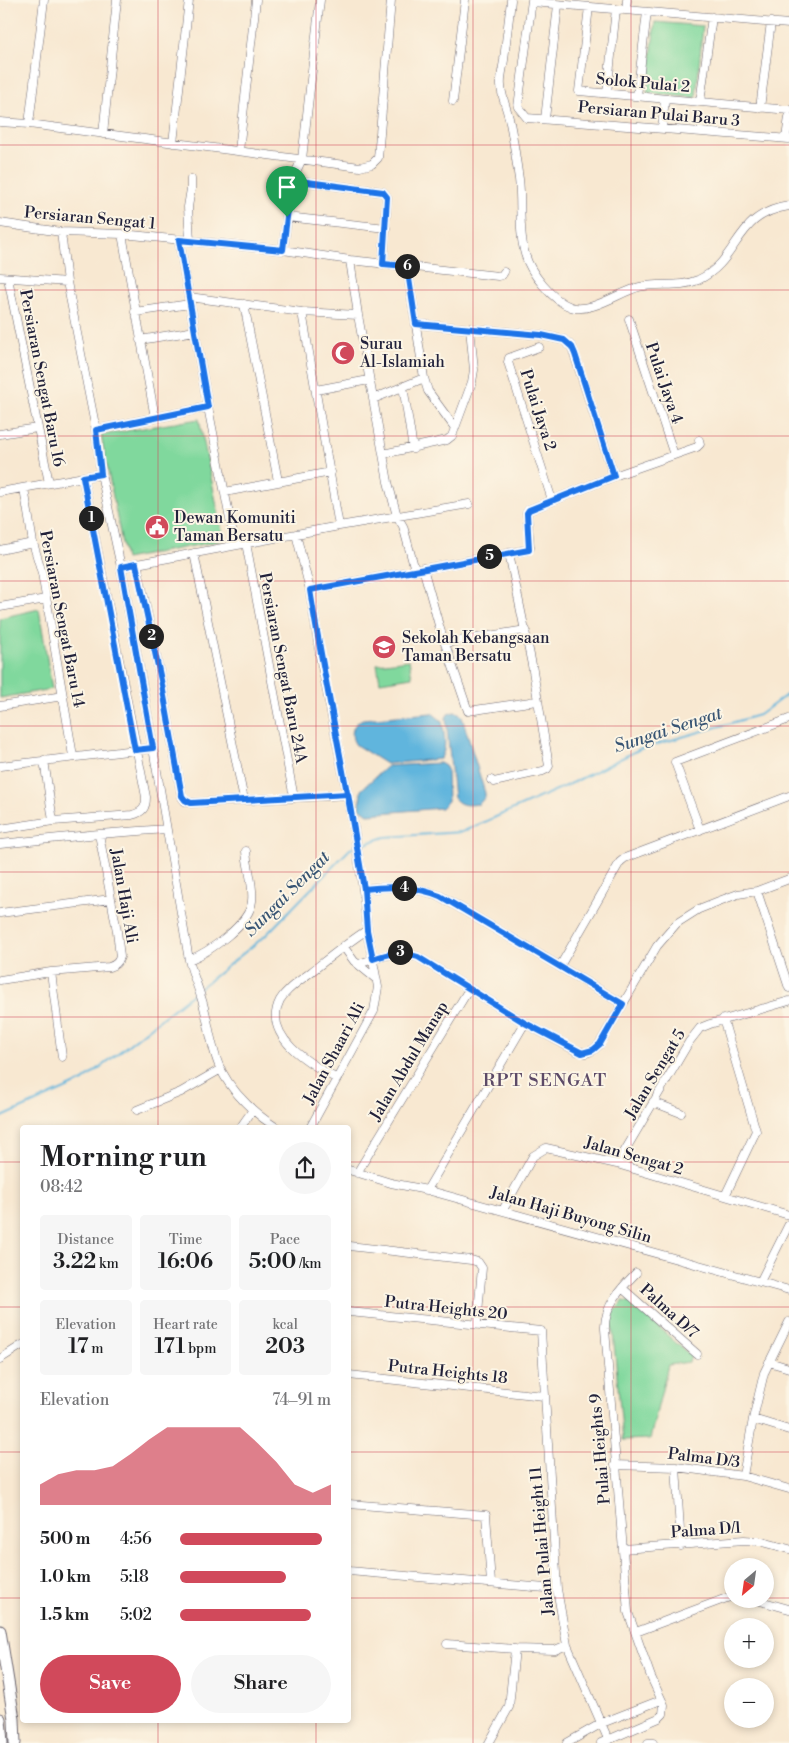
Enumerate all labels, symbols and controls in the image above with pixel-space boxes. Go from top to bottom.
street label: Solok Pulai 2 [595,69,691,97]
street label: Persiaran Pulai Baru 3 [577,97,741,131]
pin [266,166,308,217]
icon: arrive [273,173,301,201]
street label: Persiaran Sengat 1 [23,202,157,234]
pin: 6 [394,254,420,278]
text: 6 [403,257,412,275]
street label: Persiaran Sengat Baru 16 [15,288,69,469]
place label: Surau Al-Islamiah [359,334,445,372]
mosque icon: Surau Al-Islamiah [330,340,356,366]
street label: Pulai Jaya 4 [641,340,687,427]
street label: Pulai Jaya 2 [515,367,561,453]
pin: 1 [78,506,104,530]
place label: Dewan Komuniti Taman Bersatu [174,508,296,546]
text: 1 [88,509,95,527]
public building icon: Dewan Komuniti Taman Bersatu [144,514,170,540]
street label: Persiaran Sengat Baru 14 [35,529,89,710]
pin: 5 [476,544,502,568]
text: 5 [485,547,494,565]
street label: Persiaran Sengat Baru 24A [255,571,312,766]
pin: 2 [138,624,164,648]
text: 2 [147,627,156,645]
place label: Sekolah Kebangsaan Taman Bersatu [402,628,550,666]
school or university icon: Sekolah Kebangsaan Taman Bersatu [371,634,397,660]
water label: Sungai Sengat [611,701,726,758]
water label: Sungai Sengat [239,845,336,942]
street label: Jalan Haji Ali [106,846,142,945]
pin: 4 [392,876,416,900]
text: 4 [400,879,409,897]
pin: 3 [388,940,412,964]
text: 3 [396,943,405,961]
street label: Jalan Abdul Manap [365,998,453,1125]
street label: Jalan Shaari Ali [298,999,369,1108]
street label: Jalan Sengat 5 [620,1025,690,1124]
district label: RPT SENGAT [483,1069,607,1092]
street label: Jalan Sengat 2 [581,1132,686,1180]
text: Morning run [40,1140,207,1175]
button: share [279,1142,331,1194]
text: 08:42 [40,1177,83,1197]
street label: Jalan Haji Buyong Silin [487,1182,655,1248]
text: Distance [58,1231,114,1249]
text: Time [169,1231,202,1249]
text: Pace [270,1231,300,1249]
text: 3.22 [53,1249,96,1275]
text: 16:06 [158,1249,213,1275]
text: 5:00 [249,1249,296,1275]
text: km [96,1255,119,1273]
text: /km [296,1255,322,1273]
street label: Palma D/7 [636,1280,702,1342]
street label: Putra Heights 20 [383,1292,509,1324]
text: Elevation [56,1316,116,1334]
text: Heart rate [153,1316,218,1334]
text: kcal [272,1316,298,1334]
text: 17 [68,1334,88,1360]
text: 171 [154,1334,185,1360]
text: 203 [265,1334,305,1360]
text: m [88,1340,104,1358]
text: bpm [185,1340,216,1358]
street label: Putra Heights 18 [387,1356,509,1388]
text: Elevation [40,1390,109,1410]
text: 74–91 m [272,1390,331,1410]
street label: Pulai Heights 9 [585,1392,615,1505]
street label: Palma D/3 [667,1444,741,1472]
street label: Jalan Pulai Height 11 [526,1466,559,1617]
street label: Palma D/1 [670,1518,742,1542]
text: 500 m [40,1529,90,1549]
text: 4:56 [120,1529,152,1549]
north arrow [724,1558,774,1608]
map controls [724,1558,774,1728]
text: 1.0 km [40,1567,91,1587]
text: 5:18 [120,1567,149,1587]
text: 1.5 km [40,1605,89,1625]
text: 5:02 [120,1605,152,1625]
button: + [724,1618,774,1668]
button: Save [40,1655,181,1713]
button: Share [191,1655,331,1713]
button: − [724,1678,774,1728]

